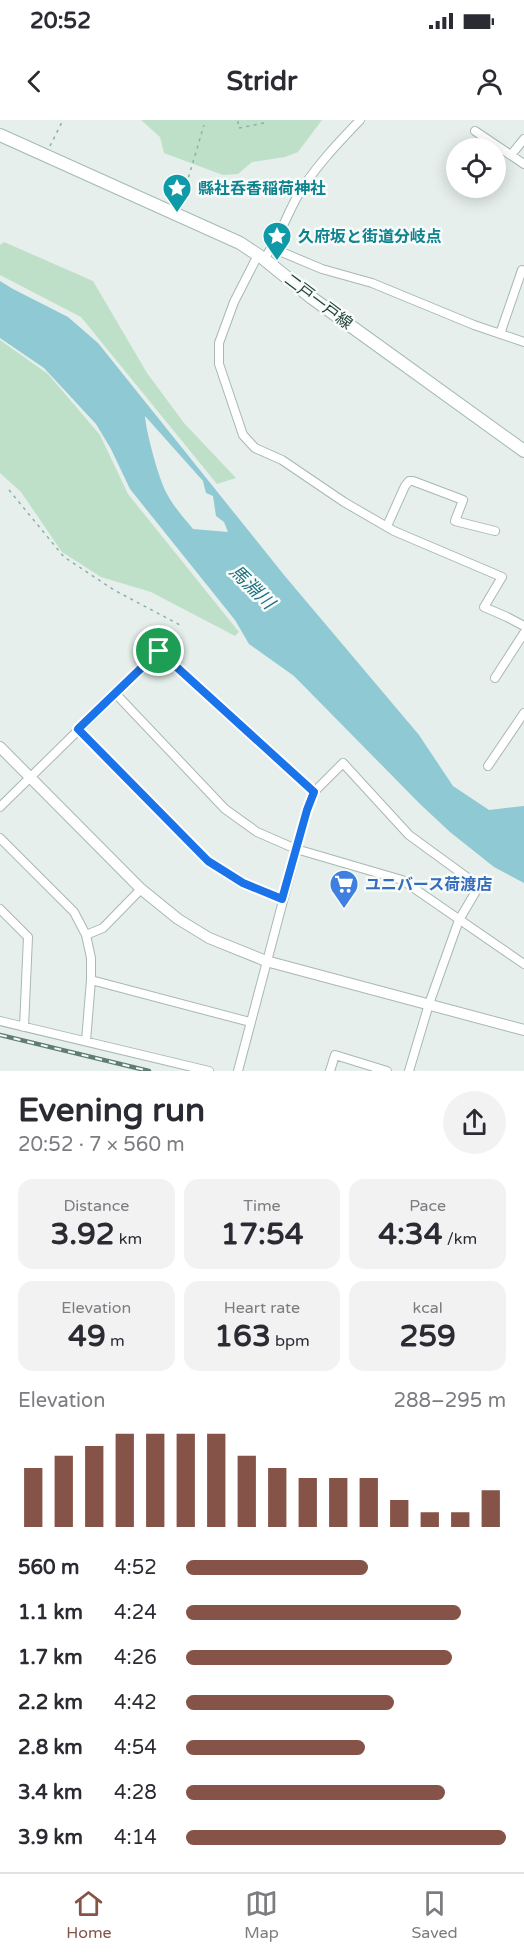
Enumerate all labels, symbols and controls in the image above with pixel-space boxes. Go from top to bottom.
text: 20:52 [30,8,91,34]
icon: back [18,65,51,98]
text: Stridr [227,65,297,98]
icon: person [473,65,506,98]
map controls [446,138,506,198]
button: locate [446,138,506,198]
place icon: 縣社呑香稲荷神社 [161,172,193,214]
place label: 縣社呑香稲荷神社 [198,179,326,199]
place icon: 久府坂と街道分岐点 [261,220,293,262]
place label: 久府坂と街道分岐点 [298,227,442,247]
street label: 二戸一戸線 [280,270,356,334]
water label: 馬淵川 [225,560,281,615]
pin [133,625,184,676]
icon: arrive [142,634,175,667]
supermarket icon: ユニバース荷渡店 [328,868,360,910]
place label: ユニバース荷渡店 [365,875,492,895]
text: Evening run [18,1091,205,1130]
button: share [443,1091,506,1154]
text: 20:52 · 7 × 560 m [18,1133,185,1157]
text: Distance [63,1196,129,1216]
text: Time [243,1196,281,1216]
text: Pace [409,1196,446,1216]
text: 3.92 [50,1216,115,1253]
text: 17:54 [220,1216,304,1253]
text: 4:34 [378,1216,443,1253]
text: km [115,1229,142,1249]
text: /km [443,1229,477,1249]
text: Elevation [61,1298,131,1318]
text: Heart rate [224,1298,300,1318]
text: kcal [413,1298,443,1318]
text: 49 [68,1318,106,1355]
text: 163 [214,1318,271,1355]
text: 259 [399,1318,456,1355]
text: m [106,1331,125,1351]
text: bpm [271,1331,310,1351]
text: Elevation [18,1389,105,1413]
text: 288–295 m [393,1389,506,1413]
text: 560 m [18,1556,79,1580]
text: 4:52 [114,1556,157,1580]
text: 1.1 km [18,1601,83,1625]
text: 4:24 [114,1601,157,1625]
text: 1.7 km [18,1646,83,1670]
text: 4:26 [114,1646,157,1670]
text: 2.2 km [18,1691,83,1715]
text: 4:42 [114,1691,157,1715]
text: 2.8 km [18,1736,83,1760]
text: 4:54 [114,1736,157,1760]
text: 3.4 km [18,1781,82,1805]
text: 4:28 [114,1781,157,1805]
text: 3.9 km [18,1826,83,1850]
text: 4:14 [114,1826,157,1850]
tab: Home [66,1887,112,1943]
tab: Map [244,1887,279,1943]
tab: Saved [411,1887,458,1943]

